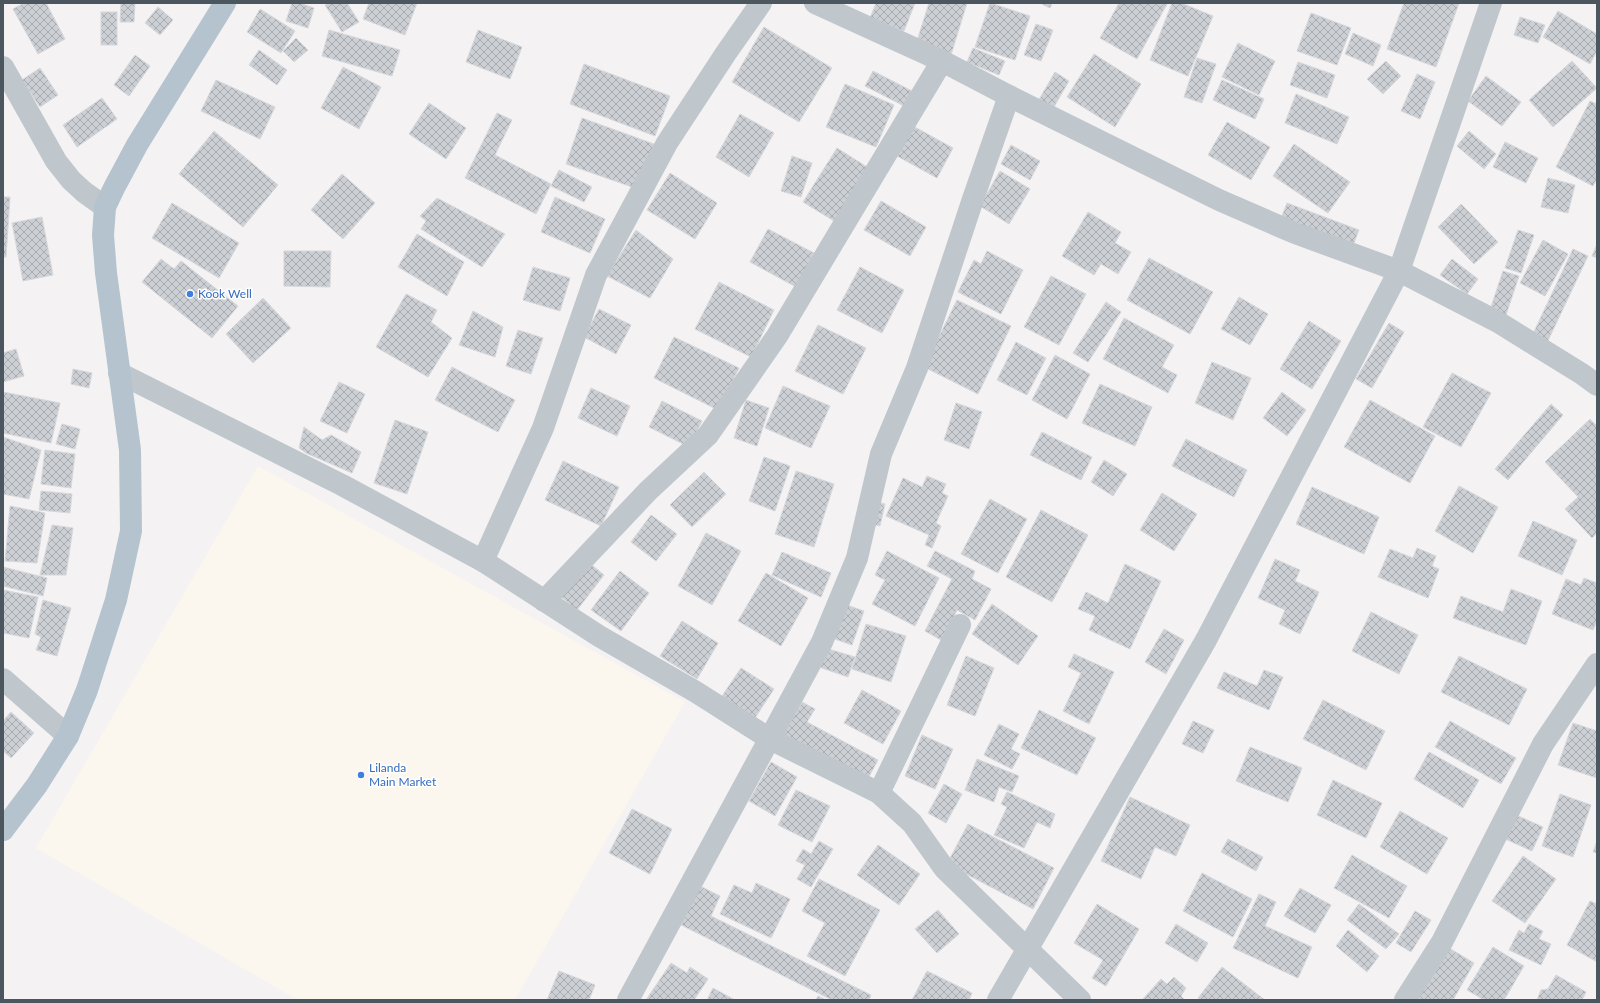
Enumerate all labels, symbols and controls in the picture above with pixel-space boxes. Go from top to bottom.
place label: Kook Well [198,286,252,301]
marker: Kook Well [185,289,195,299]
place label: Lilanda Main Market [369,760,437,789]
marker: Lilanda Main Market [356,770,366,780]

